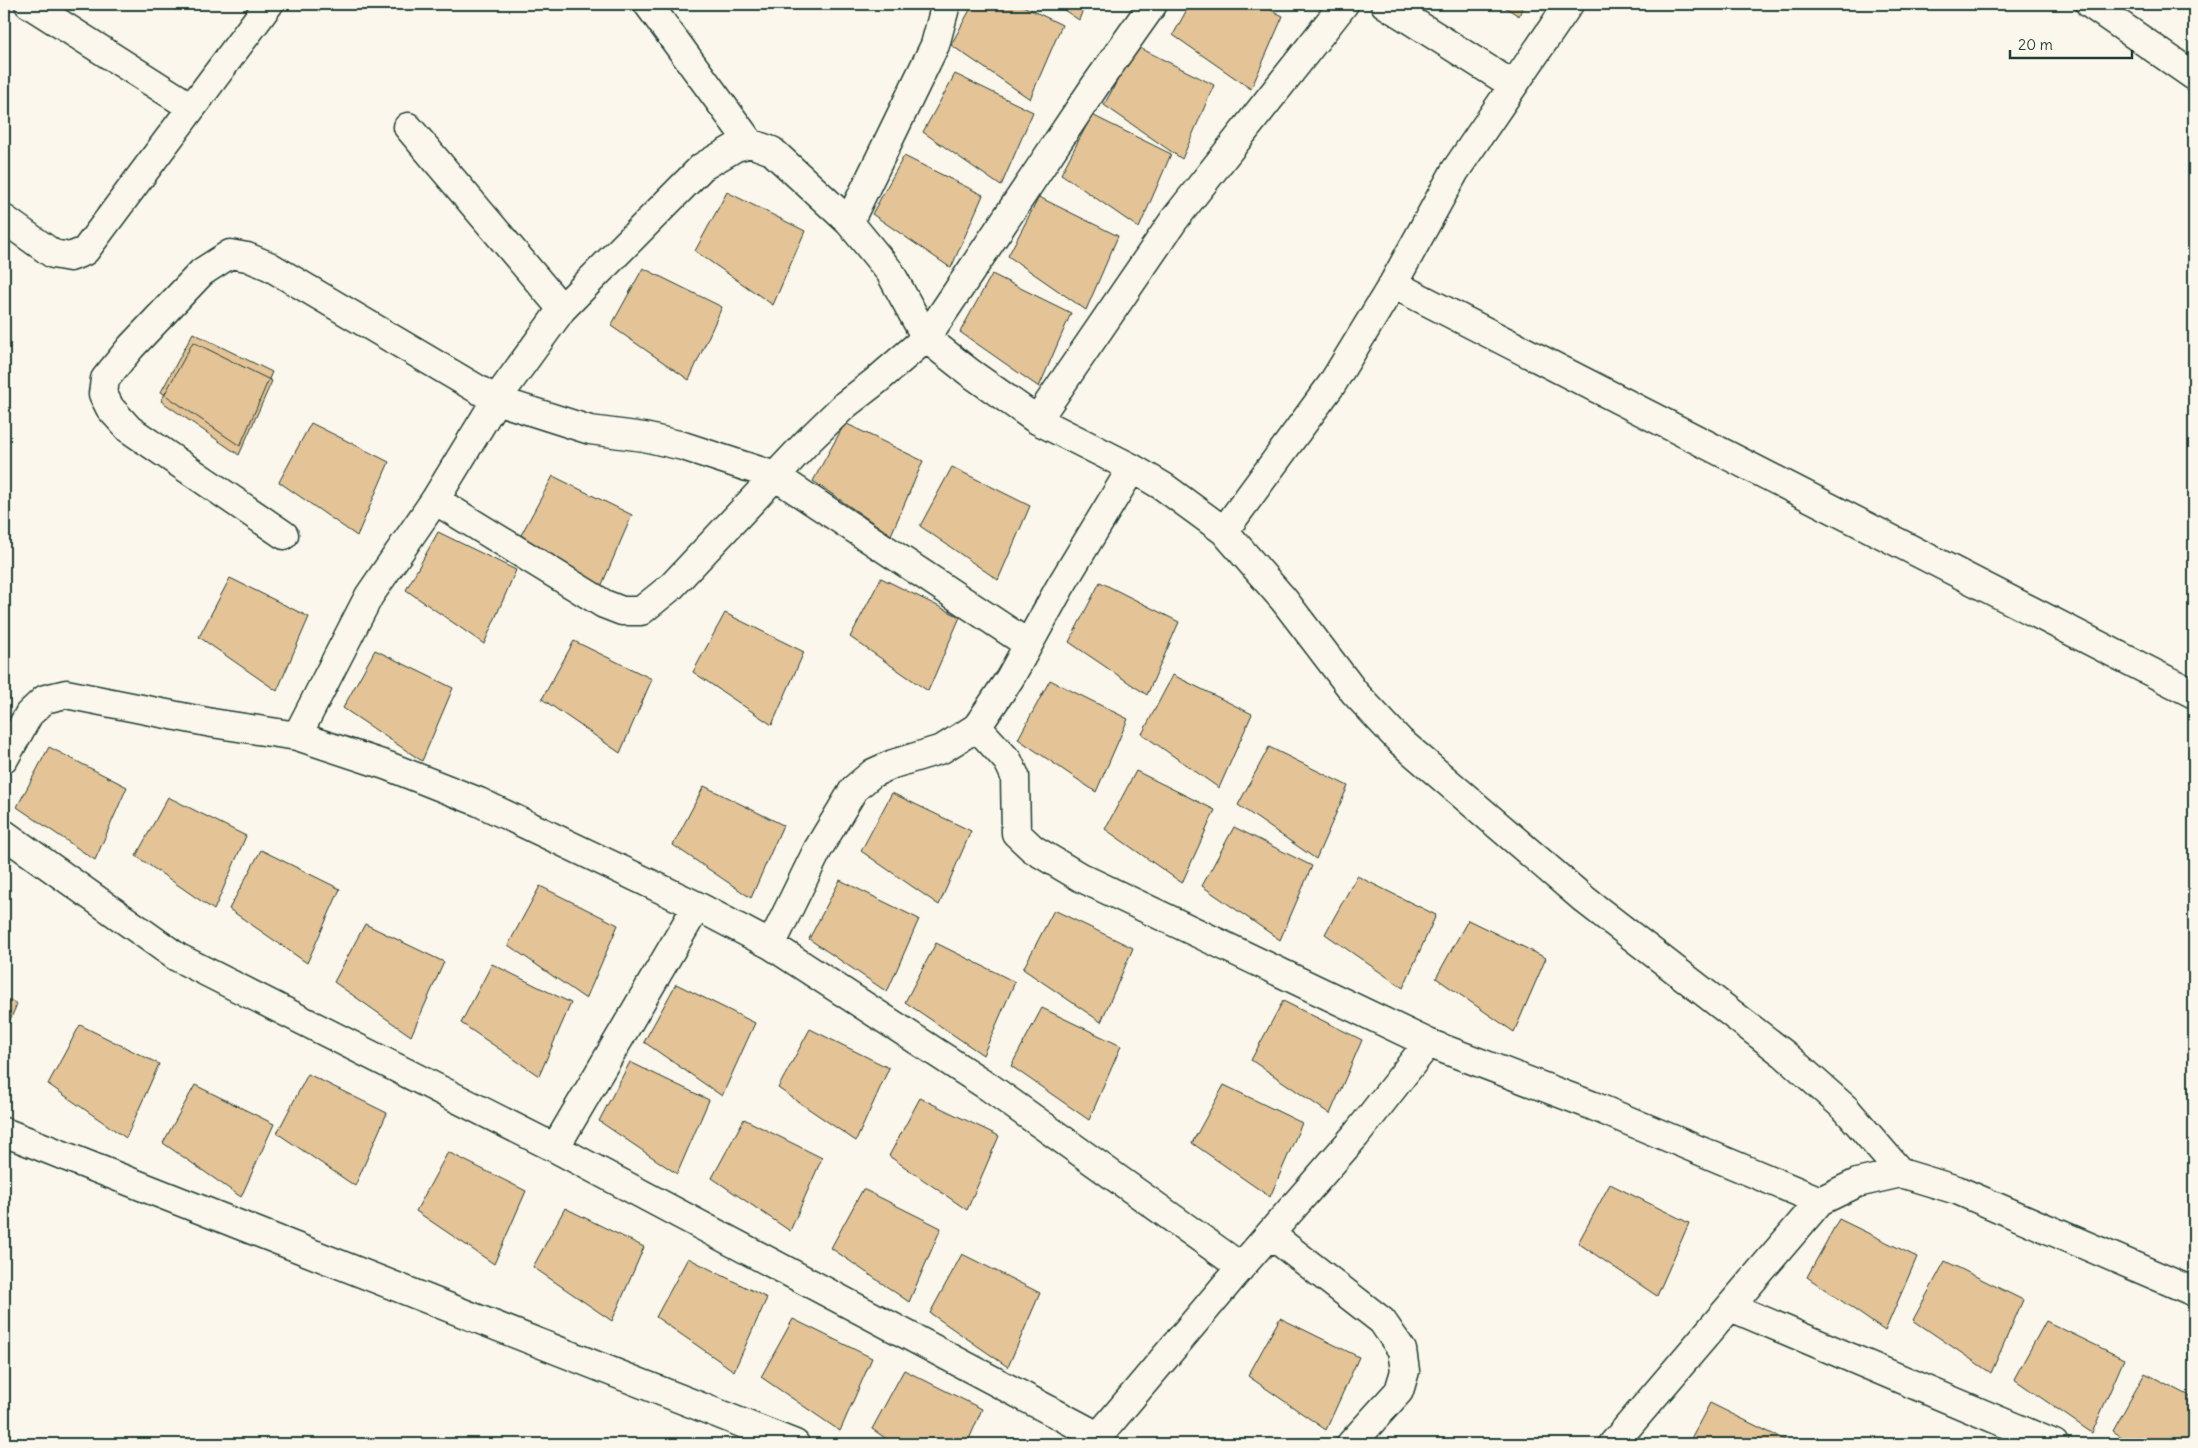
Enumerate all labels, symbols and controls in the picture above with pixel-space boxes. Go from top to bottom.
scale bar [2010,28,2133,60]
text: 20 m [2018,35,2053,54]

